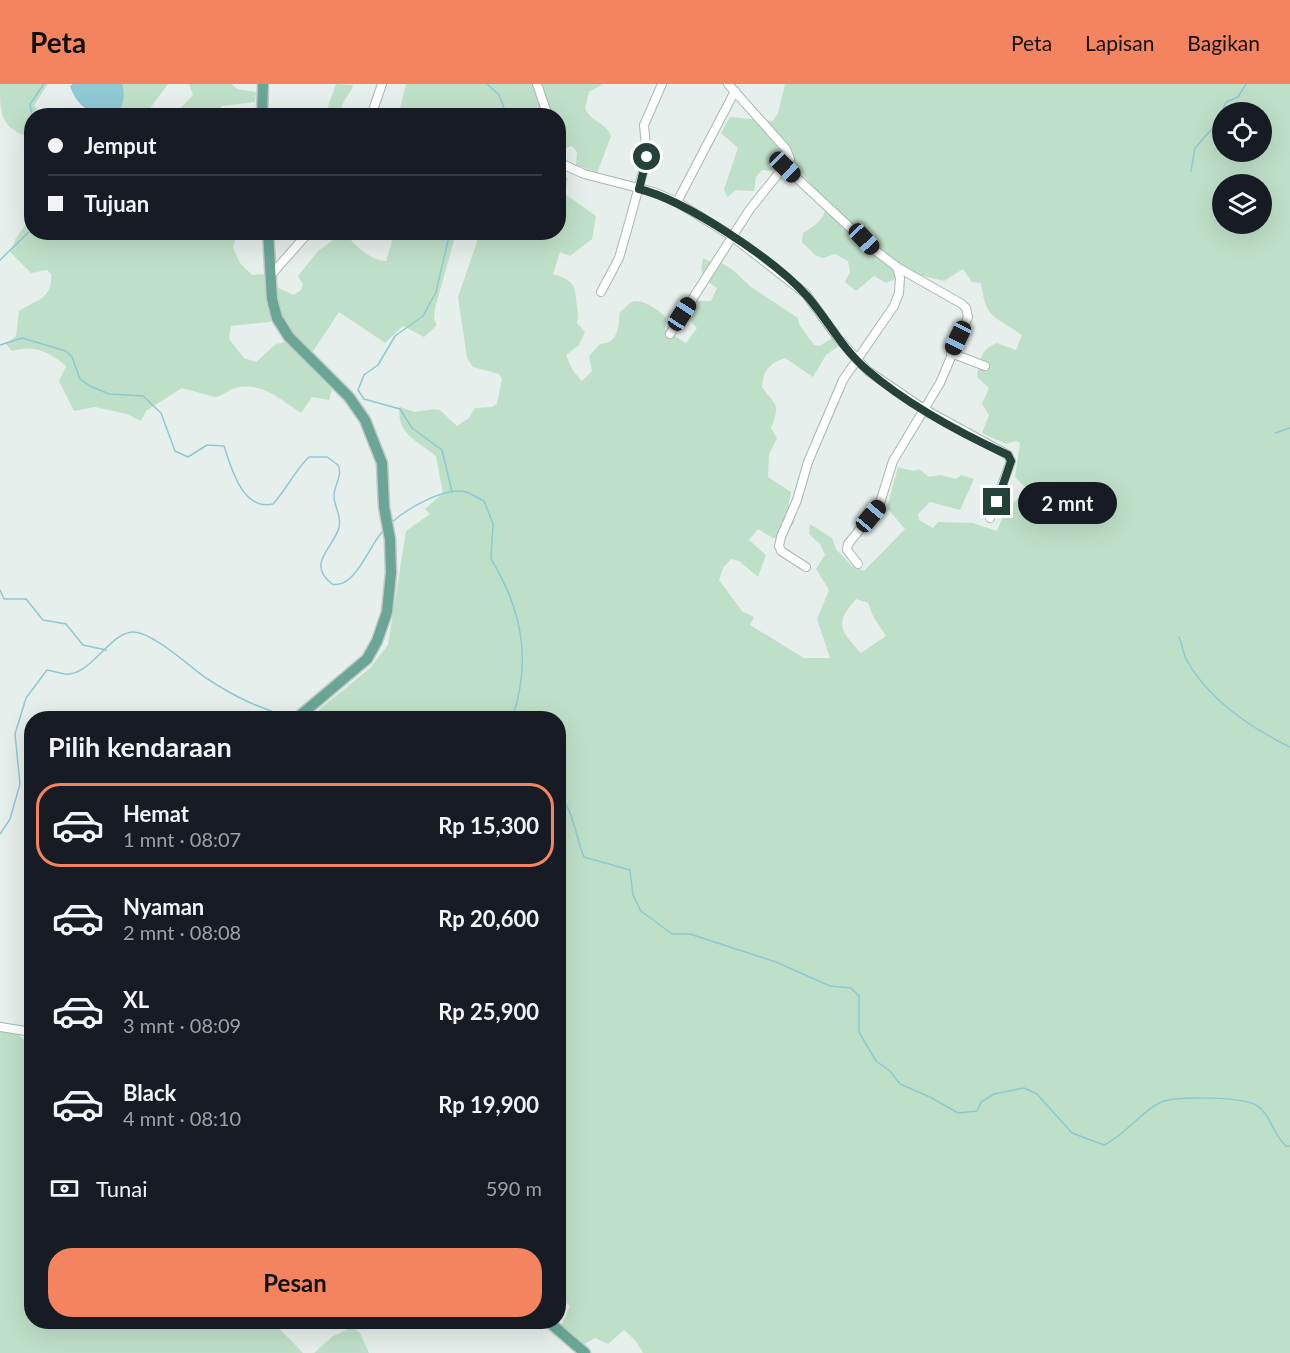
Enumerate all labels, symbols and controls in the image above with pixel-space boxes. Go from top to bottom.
text: Peta [30,25,86,59]
text: Peta [1011,30,1052,55]
text: Lapisan [1085,30,1154,55]
text: Bagikan [1187,30,1260,55]
map controls [1212,102,1272,234]
button: locate [1212,102,1272,162]
text: Jemput [84,132,156,159]
route start [633,143,660,170]
car [766,148,804,186]
button: layers [1212,174,1272,234]
text: Tujuan [84,190,149,217]
car [845,220,883,258]
car [665,294,699,334]
car [942,318,974,358]
callout: 2 mnt [1018,481,1117,523]
route end [983,488,1010,515]
text: 2 mnt [1042,491,1093,515]
car [853,496,889,536]
text: Pilih kendaraan [48,730,232,763]
icon: car [51,798,105,852]
text: Hemat [123,800,189,827]
text: Rp 15,300 [438,812,539,839]
text: 1 mnt · 08:07 [123,827,241,851]
icon: car [51,891,105,945]
text: Nyaman [123,893,204,920]
text: Rp 20,600 [438,905,539,932]
text: 2 mnt · 08:08 [123,920,241,944]
icon: car [51,984,105,1038]
text: XL [123,986,149,1013]
text: Rp 25,900 [438,998,539,1025]
text: 3 mnt · 08:09 [123,1013,241,1037]
icon: car [51,1077,105,1131]
text: Black [123,1079,176,1106]
text: Rp 19,900 [438,1091,539,1118]
text: 4 mnt · 08:10 [123,1106,241,1130]
icon: cash [48,1172,81,1205]
text: Tunai [96,1175,147,1202]
text: 590 m [486,1176,542,1200]
button: Pesan [48,1248,542,1317]

